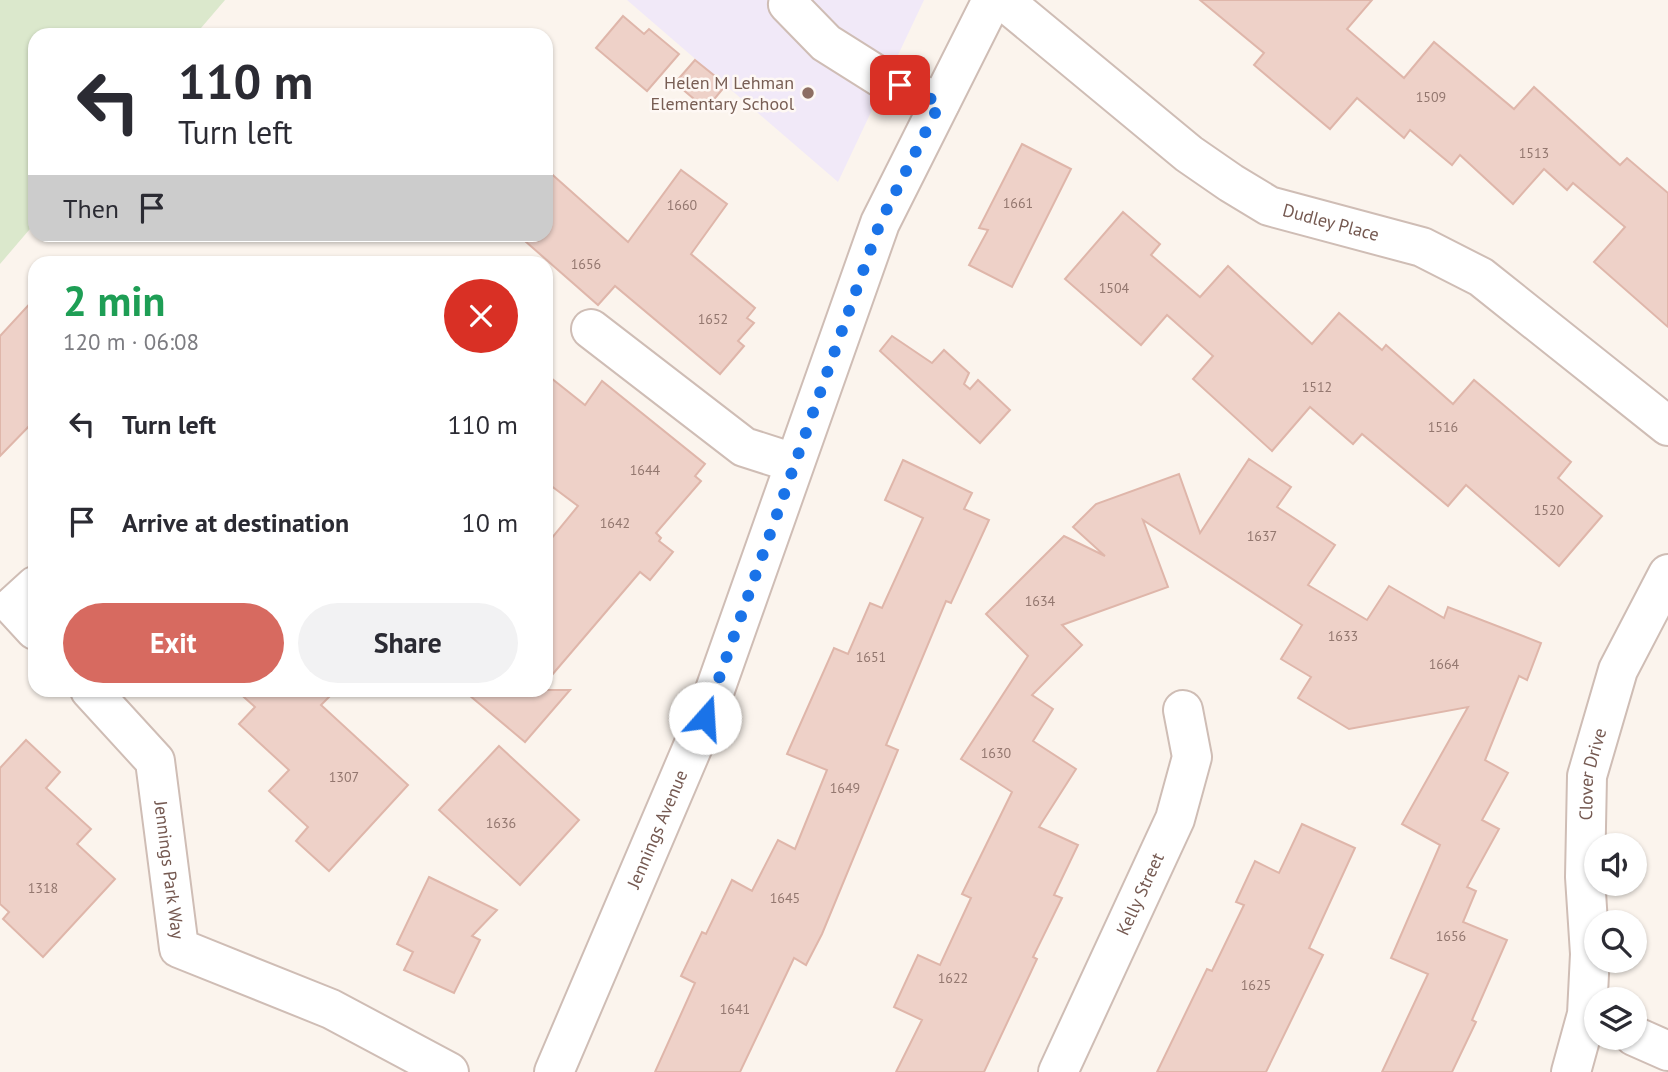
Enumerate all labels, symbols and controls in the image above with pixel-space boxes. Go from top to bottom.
text: 110 m [178,49,313,113]
pin [870,55,930,115]
icon: left [63,56,154,147]
icon: arrive [881,66,919,104]
place label: Helen M Lehman Elementary School [651,71,795,115]
marker: Helen M Lehman Elementary School [800,85,816,101]
house number: 1509 [1416,88,1446,106]
text: Turn left [178,111,293,153]
house number: 1513 [1519,144,1549,162]
icon: arrive [133,189,171,227]
text: Then [63,192,119,225]
house number: 1661 [1003,194,1033,212]
house number: 1660 [667,196,698,214]
street label: Dudley Place [1280,198,1382,246]
house number: 1656 [571,255,601,273]
text: 2 min [63,273,165,328]
button: close [444,279,518,353]
house number: 1504 [1099,279,1130,297]
house number: 1652 [698,310,728,328]
text: 120 m · 06:08 [63,327,199,356]
house number: 1512 [1302,378,1332,396]
icon: left [63,405,101,443]
text: Turn left [122,408,216,441]
text: 110 m [447,408,518,441]
house number: 1516 [1428,418,1458,436]
house number: 1644 [630,461,661,479]
house number: 1520 [1534,501,1565,519]
icon: arrive [63,503,101,541]
text: Arrive at destination [122,506,349,539]
text: 10 m [462,506,518,539]
house number: 1642 [600,514,630,532]
house number: 1637 [1247,527,1277,545]
house number: 1634 [1025,592,1056,610]
button: Exit [63,603,284,683]
button: Share [298,603,518,683]
house number: 1633 [1328,627,1358,645]
house number: 1651 [856,648,886,666]
house number: 1664 [1429,655,1460,673]
position arrow [668,681,742,755]
street label: Clover Drive [1574,725,1611,821]
house number: 1630 [981,744,1012,762]
street label: Jennings Avenue [621,766,693,893]
house number: 1307 [329,768,359,786]
house number: 1649 [830,779,860,797]
street label: Jennings Park Way [149,798,190,941]
house number: 1636 [486,814,516,832]
map controls [1584,833,1647,1050]
button: sound [1584,833,1647,896]
street label: Kelly Street [1111,849,1169,939]
house number: 1318 [28,879,58,897]
house number: 1645 [770,889,800,907]
button: search [1584,910,1647,973]
house number: 1656 [1436,927,1466,945]
house number: 1622 [938,969,968,987]
house number: 1625 [1241,976,1271,994]
button: layers [1584,987,1647,1050]
house number: 1641 [720,1000,750,1018]

